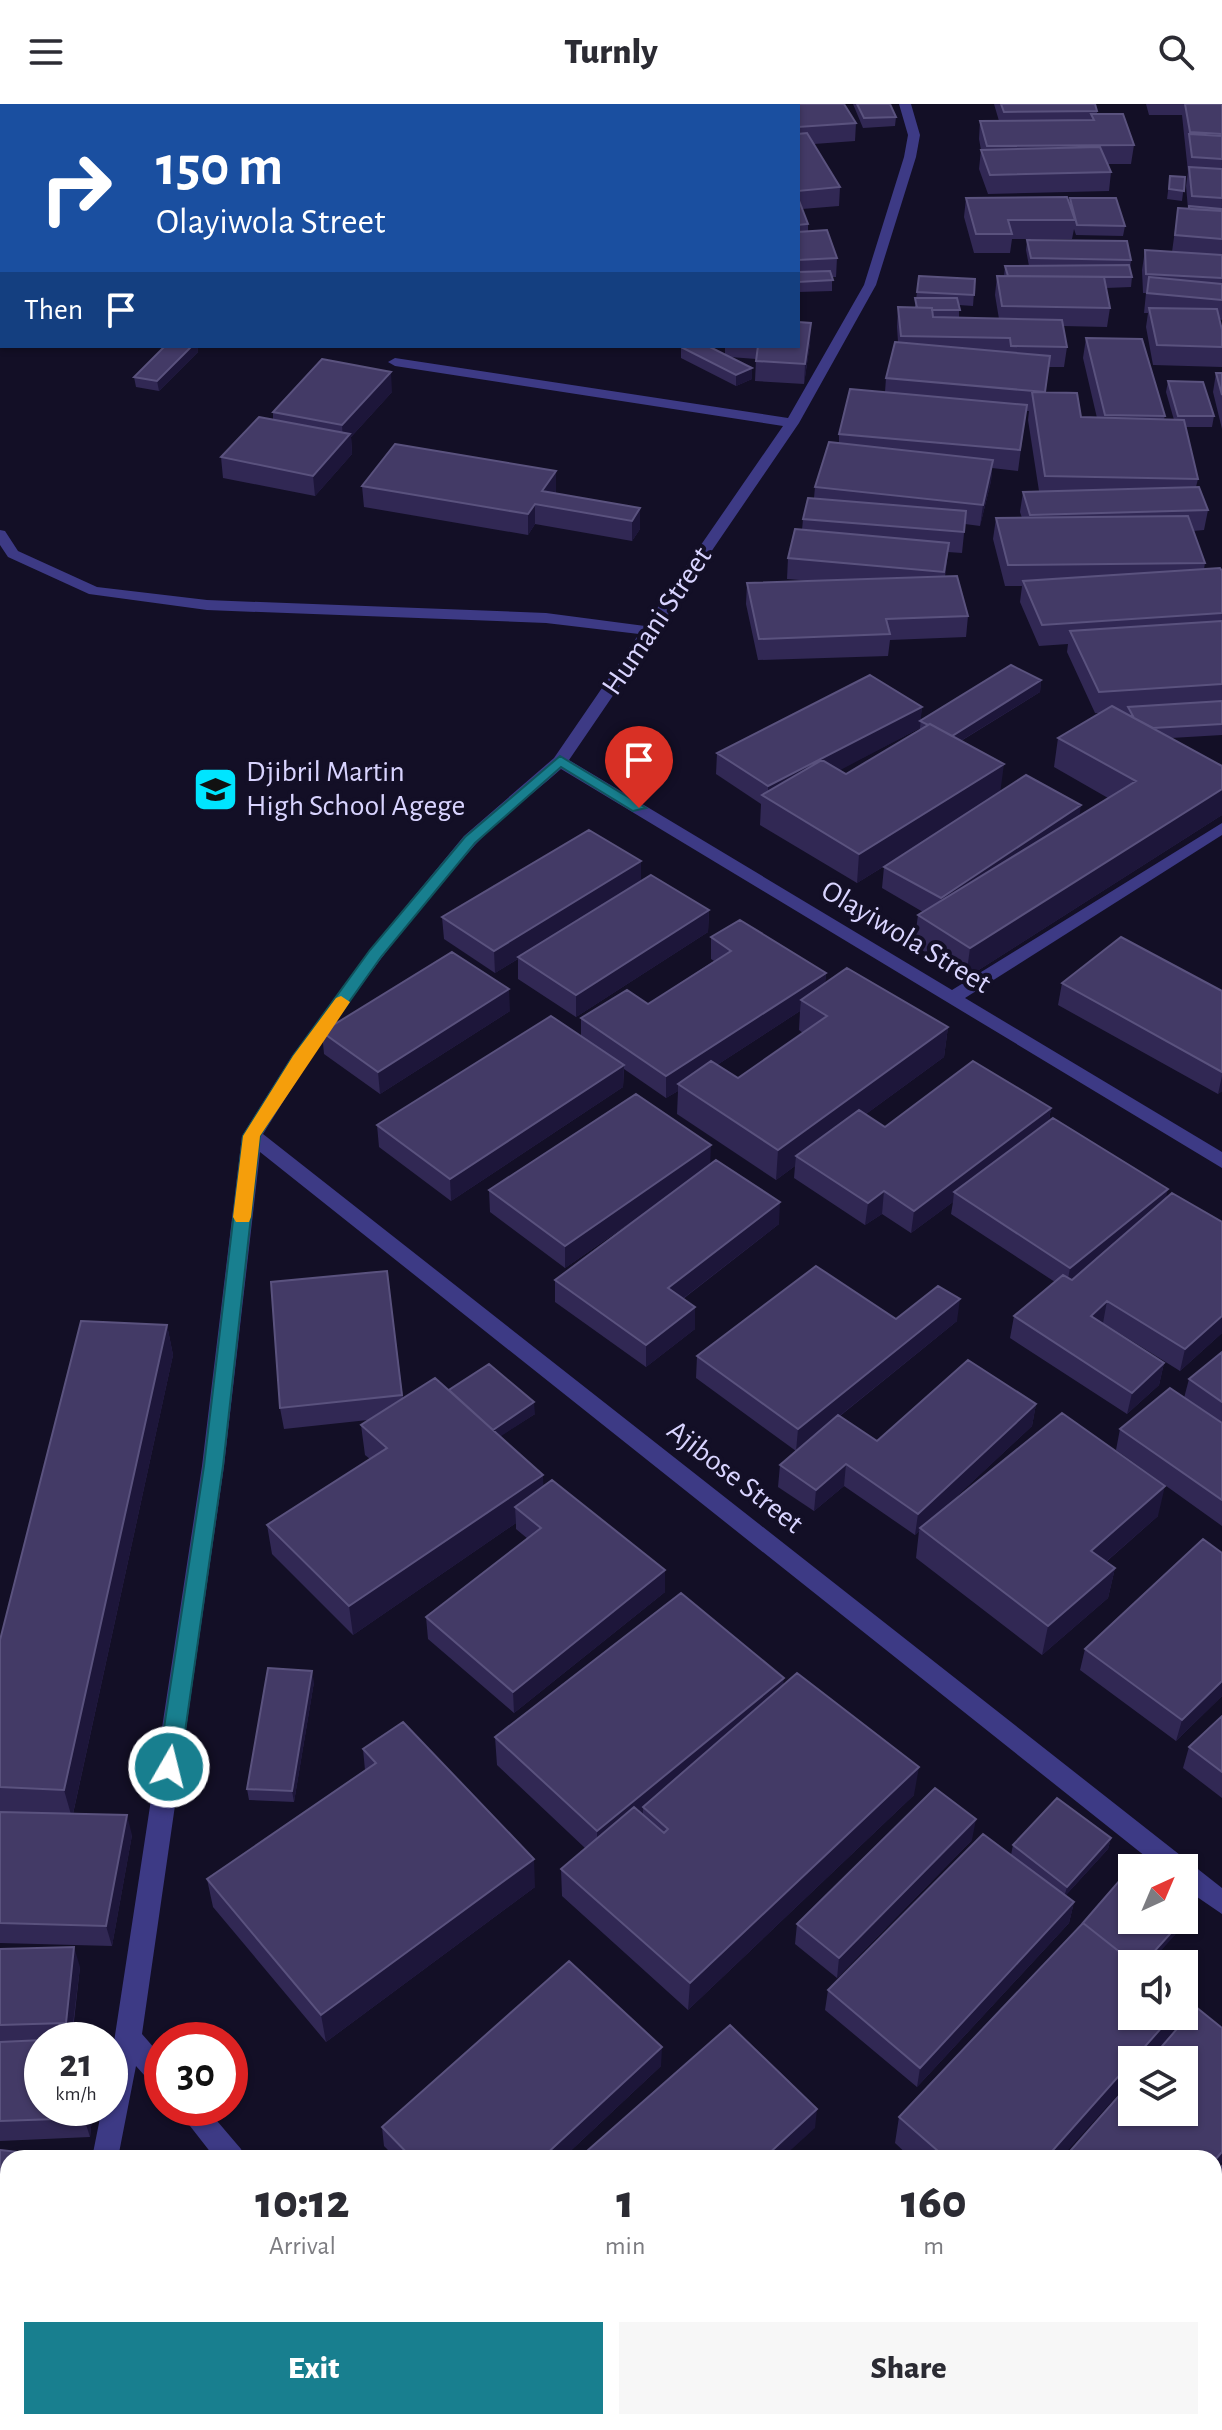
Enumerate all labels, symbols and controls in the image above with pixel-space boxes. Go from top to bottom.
icon: menu [24,30,68,74]
icon: search [1154,30,1198,74]
text: Turnly [564,34,658,70]
icon: right [24,136,128,240]
text: 150 m [156,139,283,195]
text: Olayiwola Street [156,204,386,240]
icon: arrive [99,288,143,332]
text: Then [24,295,83,325]
street label: Humani Street [597,541,718,700]
pin [605,726,673,808]
icon: arrive [617,738,661,782]
place label: Djibril Martin High School Agege [246,757,465,821]
school or university icon: Djibril Martin High School Agege [191,765,239,813]
street label: Olayiwola Street [816,875,996,999]
street label: Ajibose Street [661,1415,809,1539]
position arrow [127,1725,211,1809]
north arrow [1118,1854,1198,1934]
map controls [1118,1854,1198,2126]
button: sound [1118,1950,1198,2030]
speed limit sign: 30 [144,2022,248,2126]
text: 21 [59,2044,93,2084]
button: layers [1118,2046,1198,2126]
text: km/h [55,2084,97,2104]
text: 10:12 [255,2179,349,2227]
text: 1 [616,2179,634,2227]
text: 160 [901,2179,967,2227]
text: Arrival [269,2233,336,2259]
text: min [605,2233,645,2259]
text: m [923,2233,944,2259]
button: Exit [24,2322,603,2414]
button: Share [619,2322,1198,2414]

